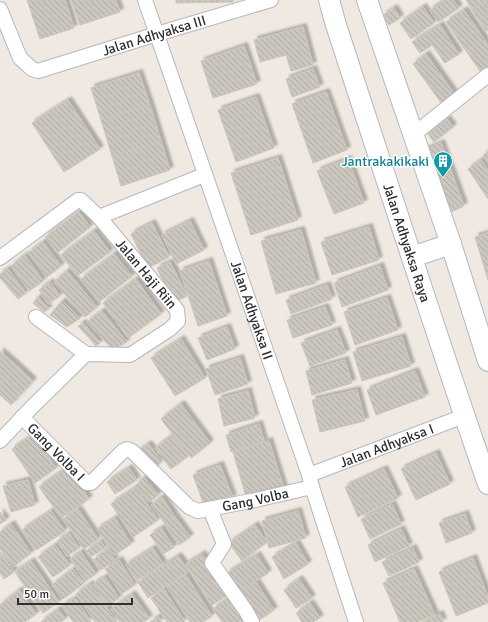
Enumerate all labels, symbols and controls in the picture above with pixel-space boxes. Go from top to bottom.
street label: Jalan Adhyaksa III [100,11,208,59]
building icon: Jantrakakikaki [432,150,454,178]
place label: Jantrakakikaki [342,153,429,170]
street label: Jalan Adhyaksa Raya [380,181,434,304]
street label: Jalan Haji Riin [112,235,181,312]
street label: Jalan Adhyaksa II [227,258,277,362]
street label: Gang Volba I [24,419,89,484]
street label: Jalan Adhyaksa I [337,420,436,471]
street label: Gang Volba [221,484,290,515]
scale bar [18,580,132,606]
text: 50 m [24,587,49,602]

